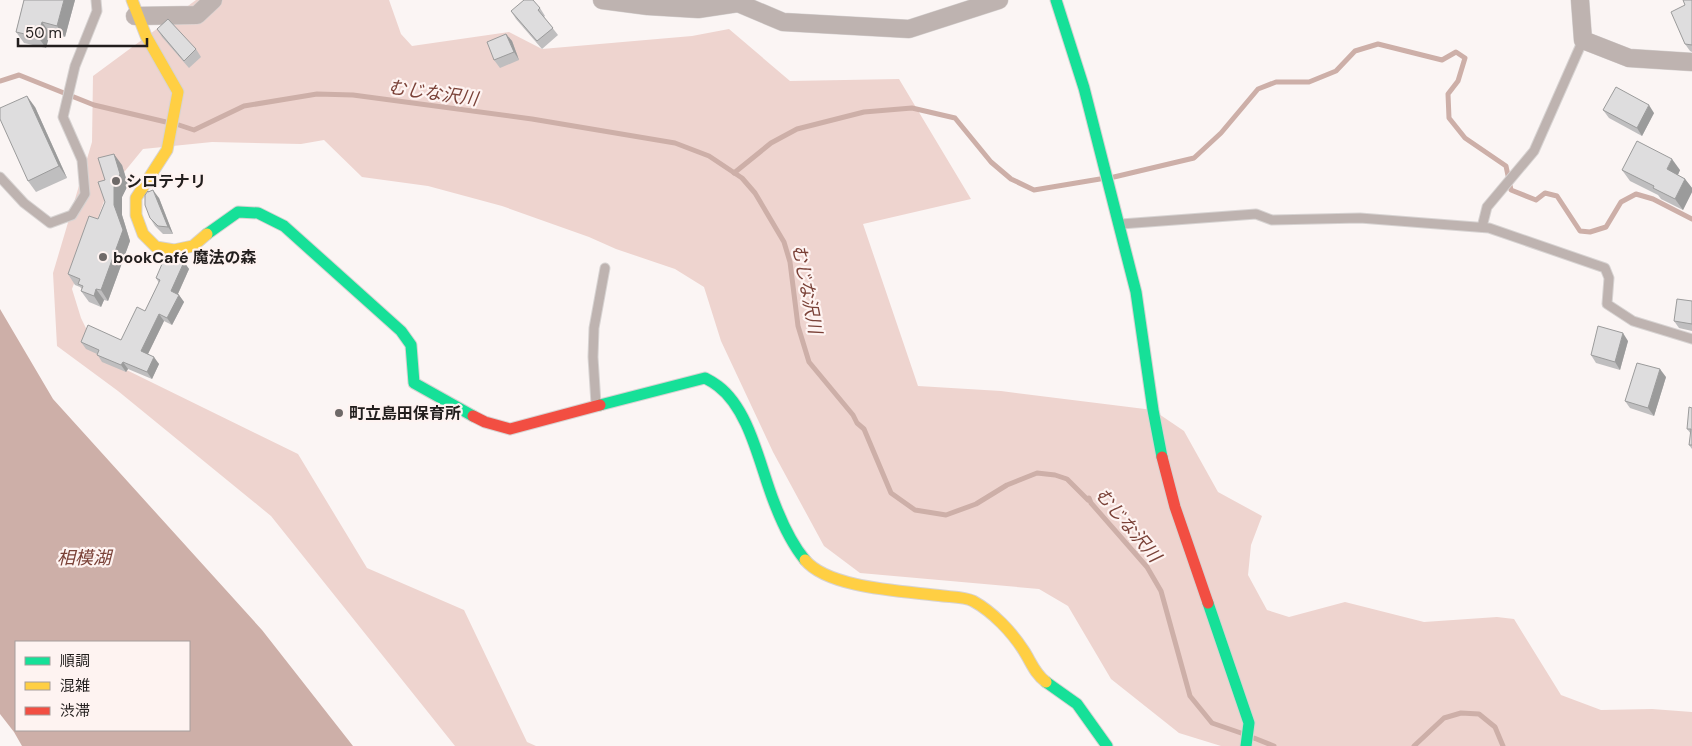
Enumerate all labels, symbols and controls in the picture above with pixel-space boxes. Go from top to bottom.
scale bar [18,15,146,47]
text: 50 m [25,23,62,43]
water label: むじな沢川 [387,75,481,111]
place label: シロテナリ [126,171,206,192]
marker: シロテナリ [110,175,122,187]
water label: むじな沢川 [787,243,828,337]
place label: bookCafé 魔法の森 [113,247,256,268]
marker: bookCafé 魔法の森 [97,251,109,263]
place label: 町立島田保育所 [349,403,461,424]
marker: 町立島田保育所 [333,407,345,419]
water label: むじな沢川 [1090,483,1167,569]
water label: 相模湖 [57,546,114,570]
legend [15,641,190,731]
text: 順調 [60,651,90,671]
text: 混雑 [60,676,90,696]
text: 渋滞 [60,701,90,721]

